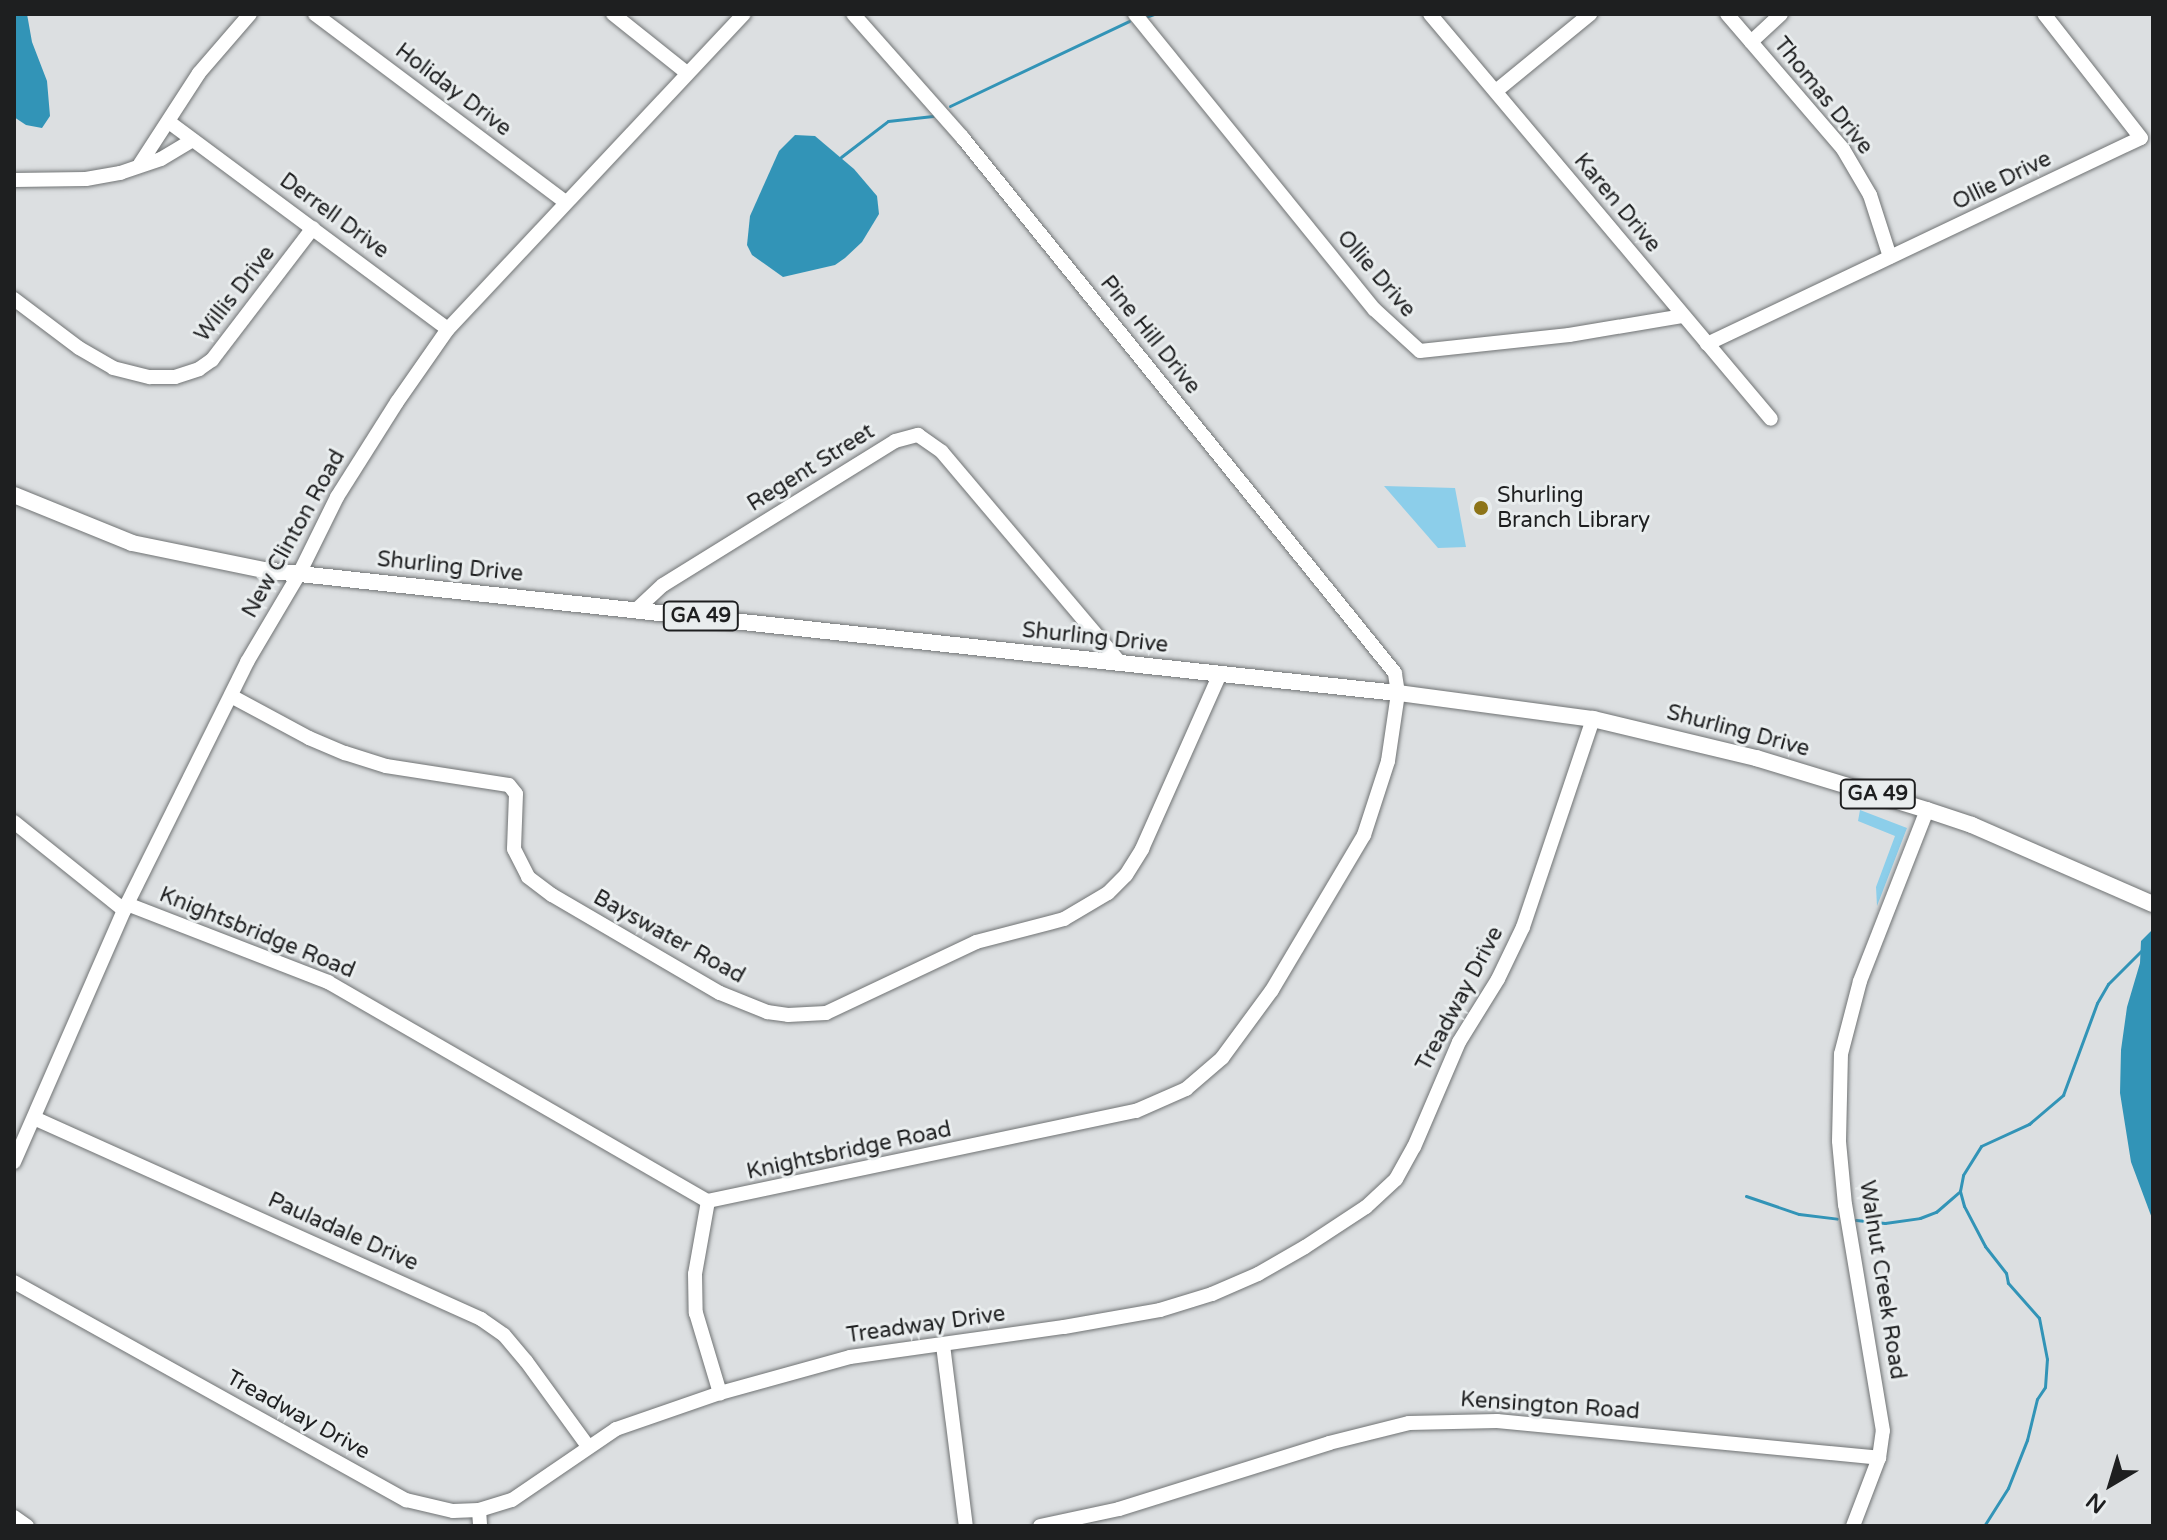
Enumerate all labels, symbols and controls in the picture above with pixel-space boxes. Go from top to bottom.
street label: Thomas Drive [1768,32,1878,160]
street label: Holiday Drive [390,38,516,142]
street label: Ollie Drive [1948,146,2056,216]
street label: Karen Drive [1568,148,1666,258]
street label: Derrell Drive [274,168,394,264]
street label: Ollie Drive [1331,225,1421,323]
street label: Willis Drive [189,241,281,347]
street label: Pine Hill Drive [1094,271,1206,399]
street label: Regent Street [743,418,879,518]
street label: New Clinton Road [237,445,351,623]
place label: Shurling Branch Library [1497,482,1650,534]
marker: Shurling Branch Library [1472,499,1490,517]
street label: Shurling Drive [376,546,524,588]
road number: GA 49 [661,600,741,632]
street label: Shurling Drive [1021,617,1169,659]
street label: Shurling Drive [1664,699,1812,763]
road number: GA 49 [1838,778,1918,810]
street label: Knightsbridge Road [155,882,359,984]
street label: Bayswater Road [589,884,749,990]
street label: Treadway Drive [1411,922,1509,1076]
street label: Knightsbridge Road [744,1116,954,1186]
street label: Walnut Creek Road [1853,1179,1911,1381]
street label: Pauladale Drive [264,1187,422,1277]
street label: Treadway Drive [845,1301,1007,1349]
street label: Treadway Drive [222,1365,374,1465]
street label: Kensington Road [1459,1387,1641,1425]
north arrow [2071,1444,2151,1524]
text: N [2081,1487,2111,1519]

